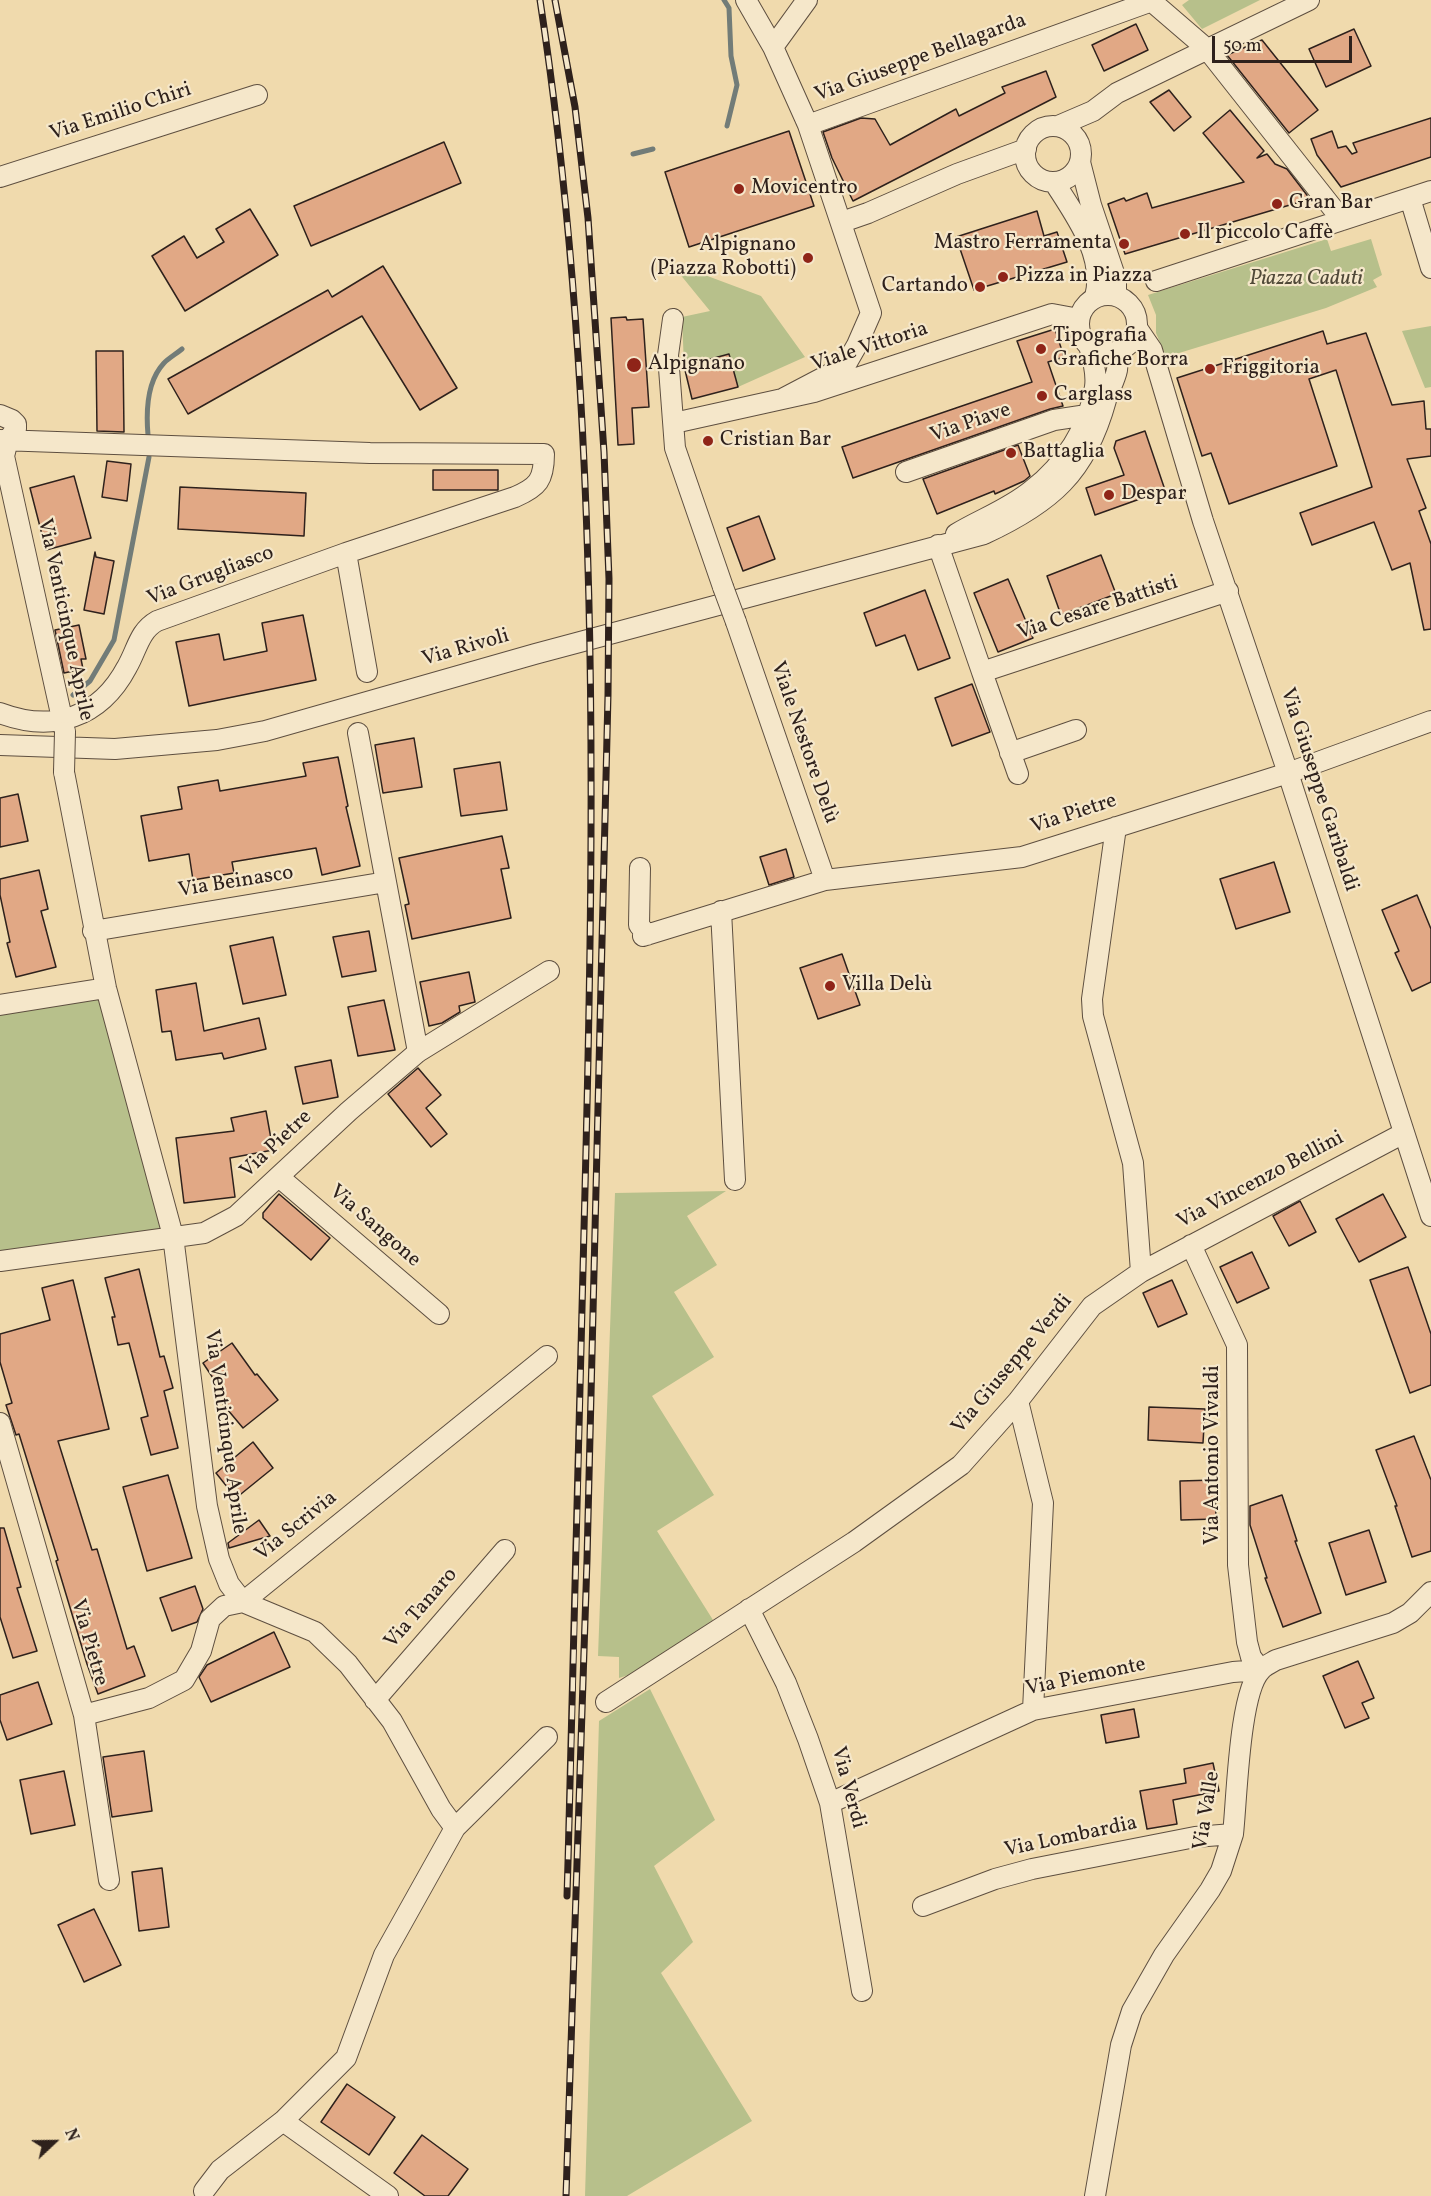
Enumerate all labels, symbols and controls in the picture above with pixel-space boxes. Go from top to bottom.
street label: Via Giuseppe Bellagarda [812,9,1030,109]
scale bar [1215,24,1354,62]
text: 50 m [1223,34,1262,59]
street label: Via Emilio Chiri [47,78,195,148]
place label: Movicentro [751,176,858,202]
marker: Movicentro [732,182,746,196]
place label: Gran Bar [1289,191,1373,217]
marker: Gran Bar [1270,197,1284,211]
place label: Il piccolo Caffè [1197,221,1333,247]
marker: Il piccolo Caffè [1178,227,1192,241]
place label: Mastro Ferramenta [934,231,1112,257]
place label: Alpignano (Piazza Robotti) [651,233,796,283]
marker: Mastro Ferramenta [1117,237,1131,251]
marker: Alpignano (Piazza Robotti) [801,251,815,265]
place label: Pizza in Piazza [1015,264,1153,290]
park label: Piazza Caduti [1249,267,1363,293]
marker: Pizza in Piazza [996,270,1010,284]
place label: Cartando [882,274,968,300]
marker: Cartando [973,280,987,294]
street label: Viale Vittoria [808,317,932,379]
place label: Tipografia Grafiche Borra [1053,324,1189,374]
marker: Tipografia Grafiche Borra [1034,342,1048,356]
place label: Alpignano [648,352,745,378]
marker: Alpignano [625,356,643,374]
place label: Friggitoria [1222,356,1320,382]
marker: Friggitoria [1203,362,1217,376]
place label: Carglass [1054,383,1132,409]
marker: Carglass [1035,389,1049,403]
street label: Via Piave [927,398,1015,450]
place label: Cristian Bar [720,428,831,454]
marker: Cristian Bar [701,434,715,448]
place label: Battaglia [1023,440,1105,466]
marker: Battaglia [1004,446,1018,460]
place label: Despar [1121,482,1187,508]
marker: Despar [1102,488,1116,502]
street label: Via Venticinque Aprile [30,517,98,723]
street label: Via Grugliasco [144,541,278,613]
street label: Via Cesare Battisti [1015,571,1181,647]
street label: Via Rivoli [420,625,512,673]
street label: Viale Nestore Delù [763,659,843,827]
street label: Via Giuseppe Garibaldi [1273,685,1363,895]
street label: Via Pietre [1028,789,1120,841]
street label: Via Beinasco [177,861,295,905]
place label: Villa Delù [842,973,932,999]
marker: Villa Delù [823,979,837,993]
street label: Via Pietre [236,1105,318,1185]
street label: Via Vincenzo Bellini [1173,1126,1349,1236]
street label: Via Sangone [323,1180,425,1274]
street label: Via Giuseppe Verdi [947,1290,1079,1440]
street label: Via Venticinque Aprile [197,1328,251,1536]
street label: Via Antonio Vivaldi [1201,1365,1227,1545]
street label: Via Scrivia [251,1486,343,1568]
street label: Via Tanaro [380,1563,464,1655]
street label: Via Pietre [64,1597,112,1689]
street label: Via Piemonte [1024,1653,1148,1703]
street label: Via Verdi [824,1744,870,1832]
street label: Via Valle [1189,1770,1227,1852]
street label: Via Lombardia [1002,1812,1140,1864]
north arrow [24,2112,84,2172]
text: N [58,2126,83,2145]

